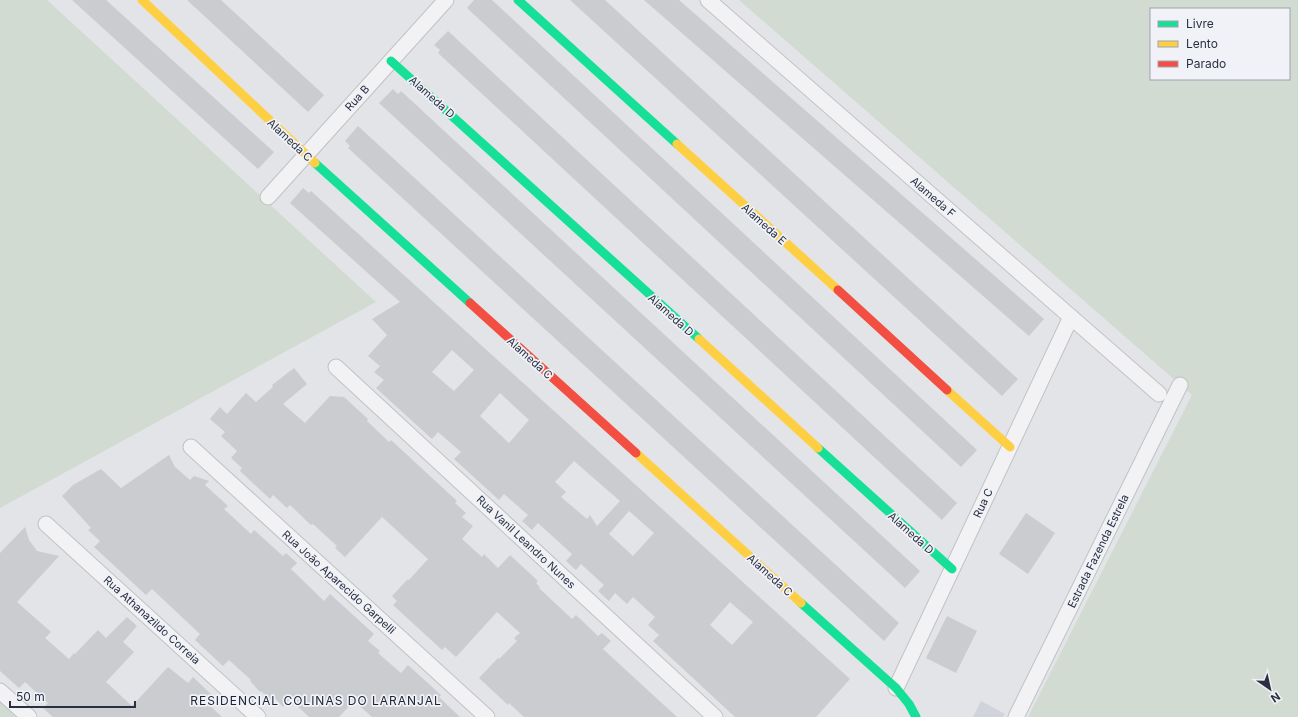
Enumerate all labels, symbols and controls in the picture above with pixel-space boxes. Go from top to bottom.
legend [1150,8,1290,80]
text: Livre [1186,16,1214,31]
text: Lento [1186,36,1218,51]
text: Parado [1186,56,1226,71]
street label: Alameda D [406,73,458,121]
street label: Rua B [342,82,372,114]
street label: Alameda C [265,116,315,164]
street label: Alameda F [908,174,958,220]
street label: Alameda E [739,200,789,248]
street label: Alameda D [645,291,697,339]
street label: Alameda C [504,334,556,382]
street label: Rua C [970,486,996,520]
street label: Rua Vanil Leandro Nunes [474,492,579,592]
street label: Estrada Fazenda Estrela [1064,492,1132,610]
street label: Alameda D [885,509,937,557]
street label: Rua João Aparecido Garpelli [279,527,399,637]
street label: Alameda C [744,551,796,599]
street label: Rua Athanazildo Correia [101,573,203,667]
north arrow [1250,669,1290,709]
scale bar [10,683,135,709]
text: 50 m [16,689,45,704]
text: N [1268,689,1283,705]
district label: RESIDENCIAL COLINAS DO LARANJAL [190,693,442,708]

